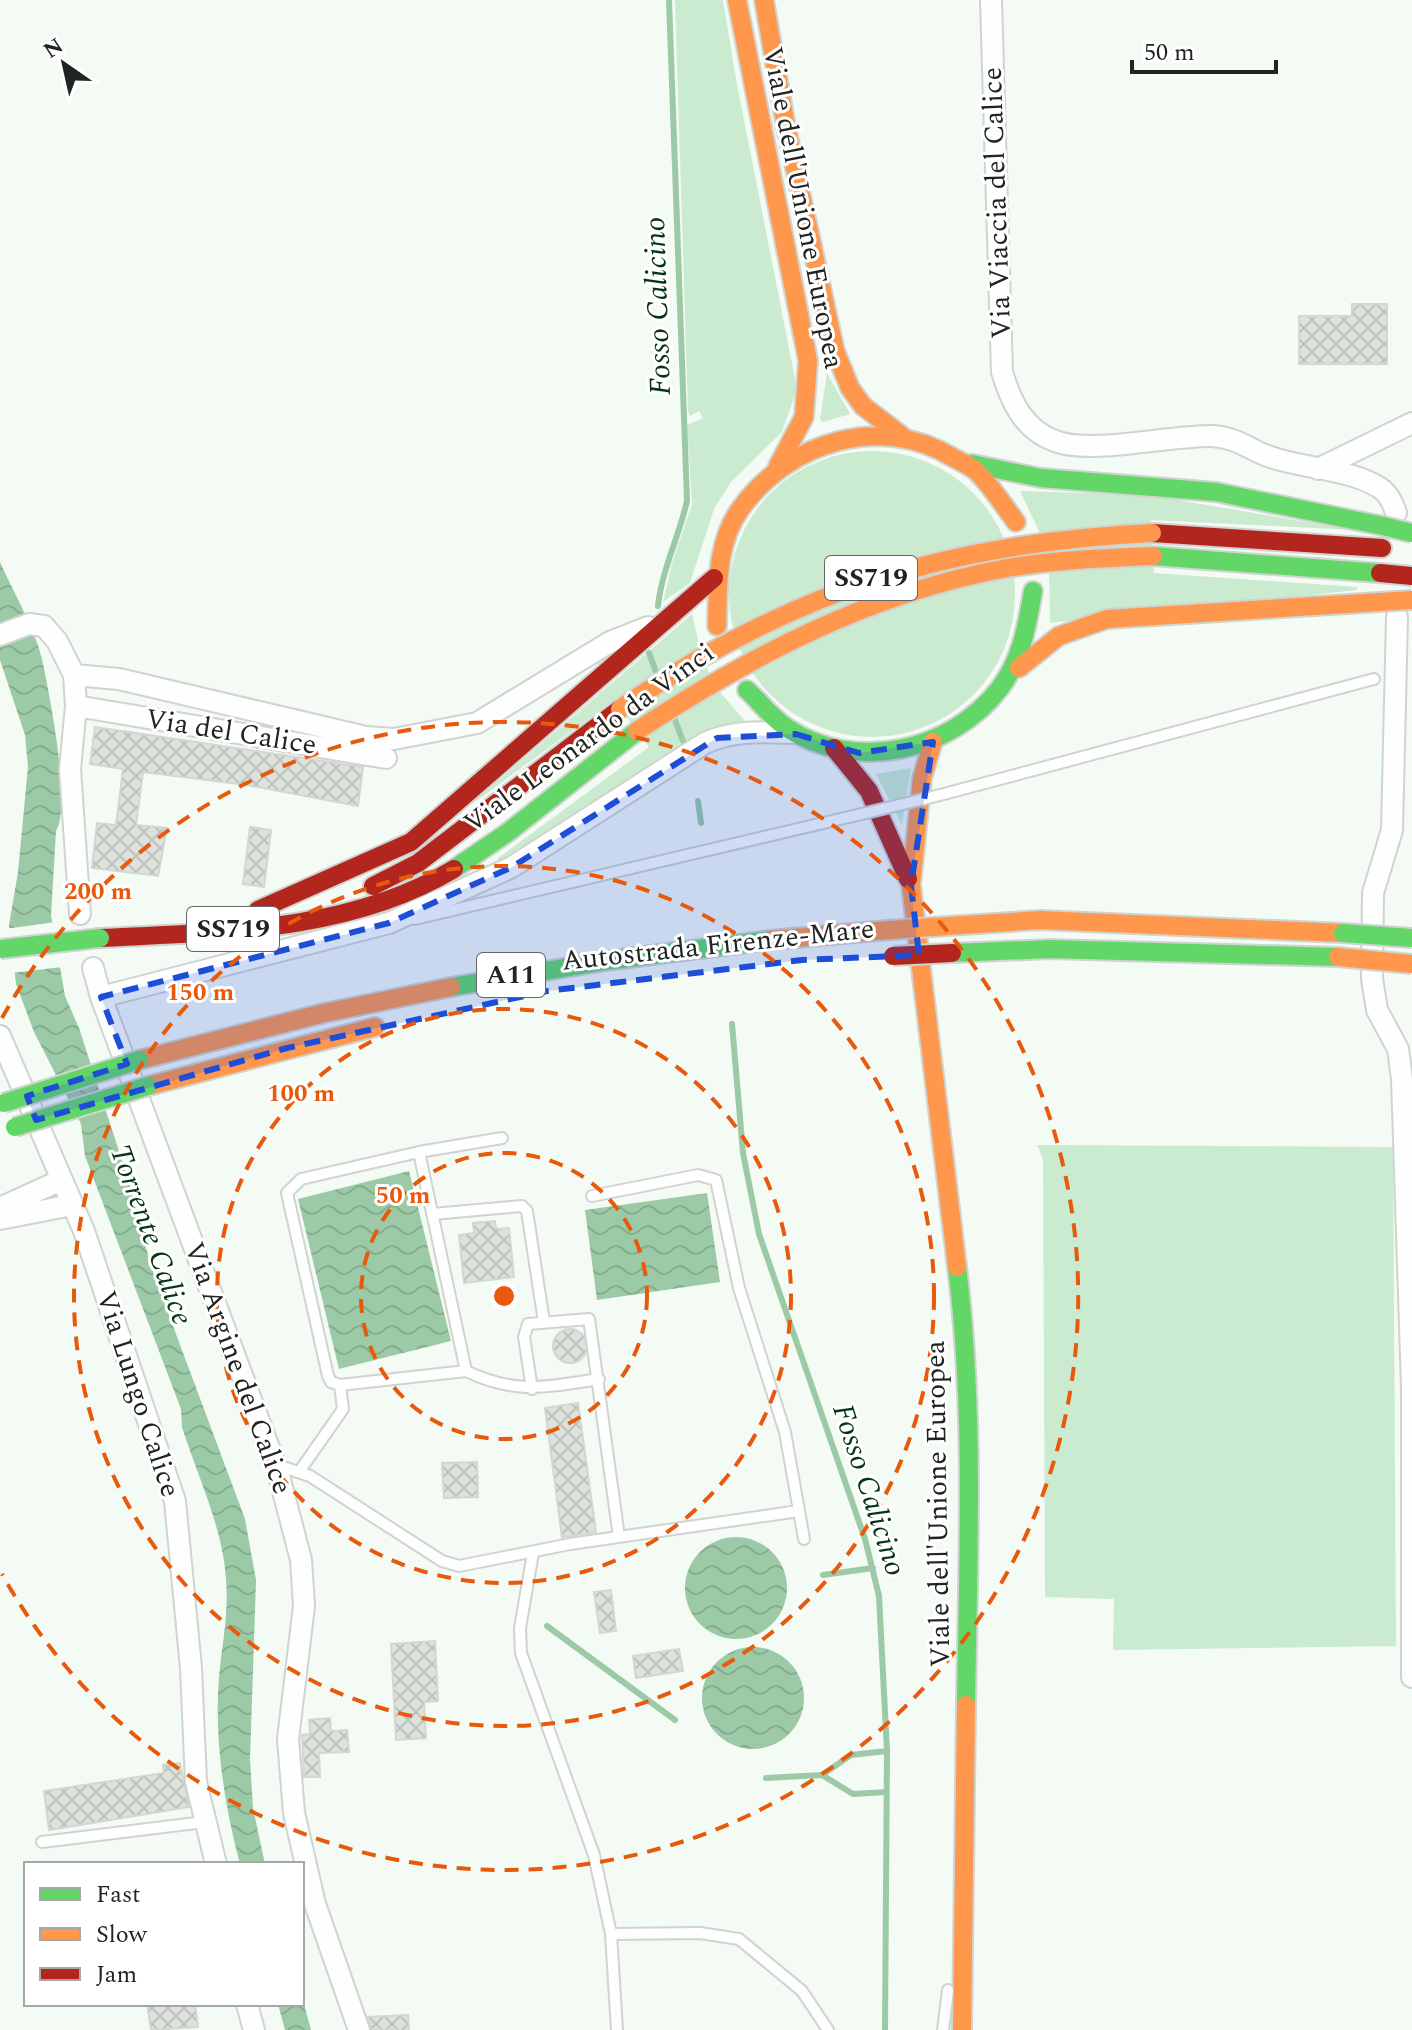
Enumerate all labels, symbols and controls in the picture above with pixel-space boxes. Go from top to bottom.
north arrow [24,24,104,104]
scale bar [1132,24,1276,74]
text: N [37,30,70,67]
text: 50 m [1144,35,1195,71]
street label: Viale dell'Unione Europea [751,43,855,373]
street label: Via Viaccia del Calice [971,66,1023,340]
water label: Fosso Calicino [632,216,684,396]
road number: SS719 [825,556,917,600]
street label: Viale Leonardo da Vinci [455,632,723,844]
street label: Via del Calice [142,697,320,767]
text: 200 m [64,874,132,910]
road number: SS719 [187,907,279,951]
street label: Autostrada Firenze-Mare [560,907,876,983]
road number: A11 [477,953,545,997]
text: 150 m [166,975,234,1011]
text: 100 m [267,1076,335,1112]
water label: Torrente Calice [97,1138,205,1332]
text: 50 m [376,1178,431,1214]
street label: Via Argine del Calice [172,1236,304,1500]
centre of rings [490,1282,518,1310]
street label: Via Lungo Calice [84,1285,192,1503]
street label: Viale dell'Unione Europea [914,1340,962,1668]
water label: Fosso Calicino [819,1398,919,1582]
legend [24,1862,304,2006]
text: Fast [96,1877,141,1913]
text: Slow [96,1917,148,1953]
text: Jam [96,1957,137,1993]

